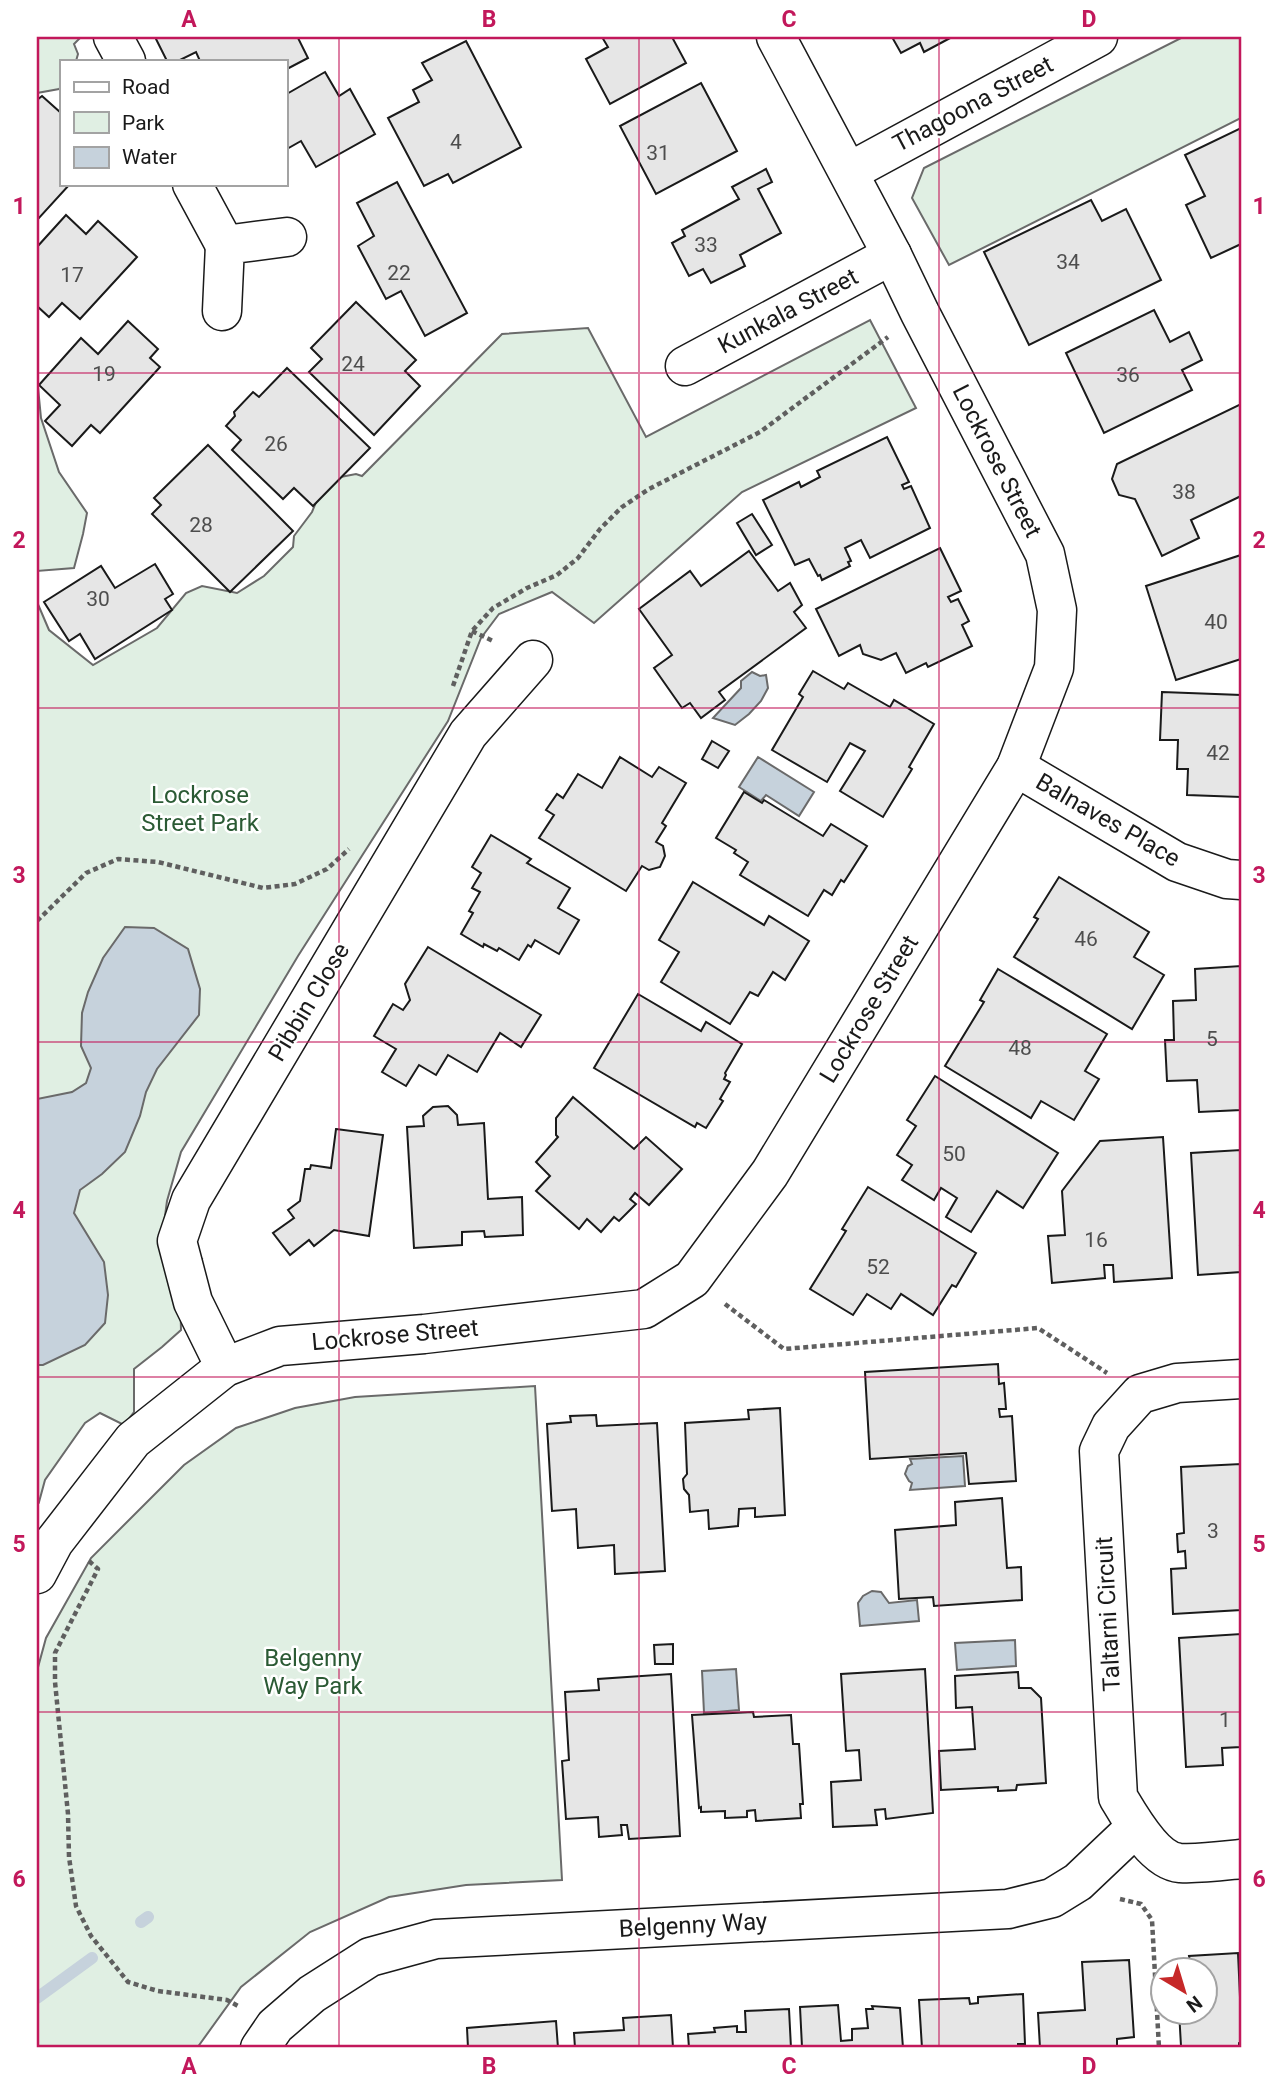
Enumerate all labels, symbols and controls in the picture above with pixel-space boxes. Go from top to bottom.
text: A [181,6,197,33]
text: B [482,6,496,33]
text: C [781,6,797,33]
text: D [1082,6,1096,33]
street label: Thagoona Street [888,50,1058,158]
legend [60,60,287,186]
text: Road [122,75,170,99]
text: Park [122,111,165,135]
house number: 4 [450,130,462,154]
house number: 31 [646,141,670,165]
text: Water [122,145,177,169]
text: 1 [12,193,26,220]
text: 1 [1252,193,1266,220]
house number: 33 [694,233,718,257]
house number: 34 [1056,250,1080,274]
house number: 22 [387,261,411,285]
street label: Kunkala Street [713,262,863,360]
house number: 17 [60,263,84,287]
house number: 24 [341,352,365,376]
house number: 19 [92,362,116,386]
house number: 36 [1116,363,1140,387]
street label: Lockrose Street [947,380,1048,542]
house number: 26 [264,432,288,456]
house number: 38 [1172,480,1196,504]
house number: 28 [189,513,213,537]
text: 2 [12,527,26,554]
text: 2 [1252,527,1266,554]
house number: 30 [86,587,110,611]
house number: 40 [1204,610,1228,634]
house number: 42 [1206,741,1230,765]
street label: Balnaves Place [1031,767,1185,873]
park label: Lockrose Street Park [141,781,260,837]
text: 3 [12,862,26,889]
text: 3 [1252,862,1266,889]
house number: 46 [1074,927,1098,951]
street label: Lockrose Street [814,930,924,1088]
street label: Pibbin Close [263,938,355,1066]
house number: 5 [1206,1027,1218,1051]
house number: 48 [1008,1036,1032,1060]
house number: 50 [942,1142,966,1166]
text: 4 [12,1197,26,1224]
text: 4 [1252,1197,1266,1224]
house number: 16 [1084,1228,1108,1252]
house number: 52 [866,1255,890,1279]
street label: Lockrose Street [310,1314,480,1356]
house number: 3 [1207,1519,1219,1543]
text: 5 [12,1531,26,1558]
text: 5 [1252,1531,1266,1558]
street label: Taltarni Circuit [1090,1536,1126,1692]
park label: Belgenny Way Park [263,1644,364,1700]
house number: 1 [1219,1708,1231,1732]
text: 6 [12,1866,26,1893]
text: 6 [1252,1866,1266,1893]
street label: Belgenny Way [618,1907,769,1943]
north arrow [1148,1955,1218,2025]
text: N [1182,1991,1207,2017]
text: A [181,2053,197,2080]
text: B [482,2053,496,2080]
text: C [781,2053,797,2080]
text: D [1082,2053,1096,2080]

